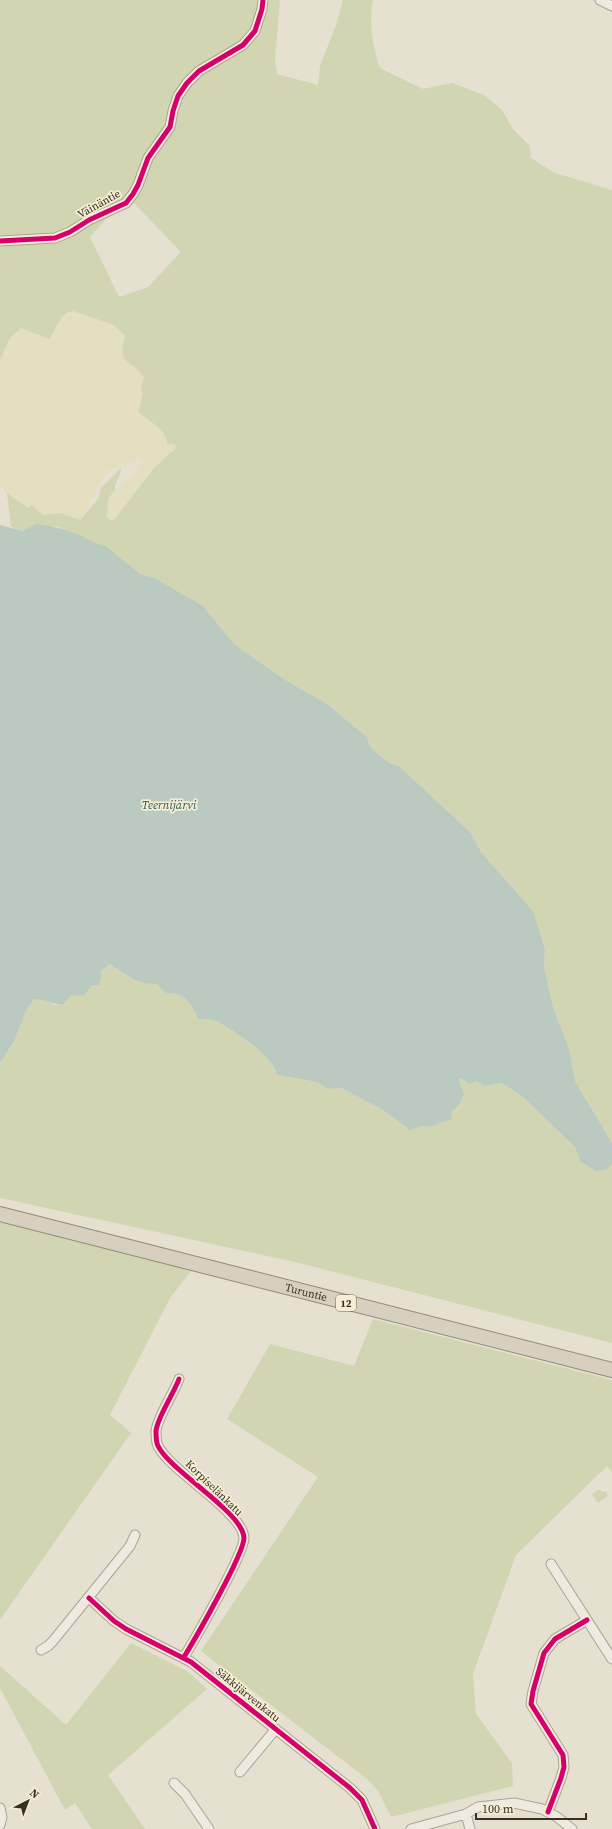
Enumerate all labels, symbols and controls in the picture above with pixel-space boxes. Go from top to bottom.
street label: Väinäntie [75,186,123,222]
water label: Teernijärvi [142,797,197,813]
street label: Turuntie [284,1279,329,1305]
road number: 12 [336,1295,356,1311]
street label: Korpiselänkatu [182,1457,247,1520]
street label: Säkkijärvenkatu [213,1664,284,1726]
north arrow [8,1781,48,1821]
text: N [26,1786,42,1802]
scale bar [476,1795,586,1821]
text: 100 m [482,1801,514,1817]

